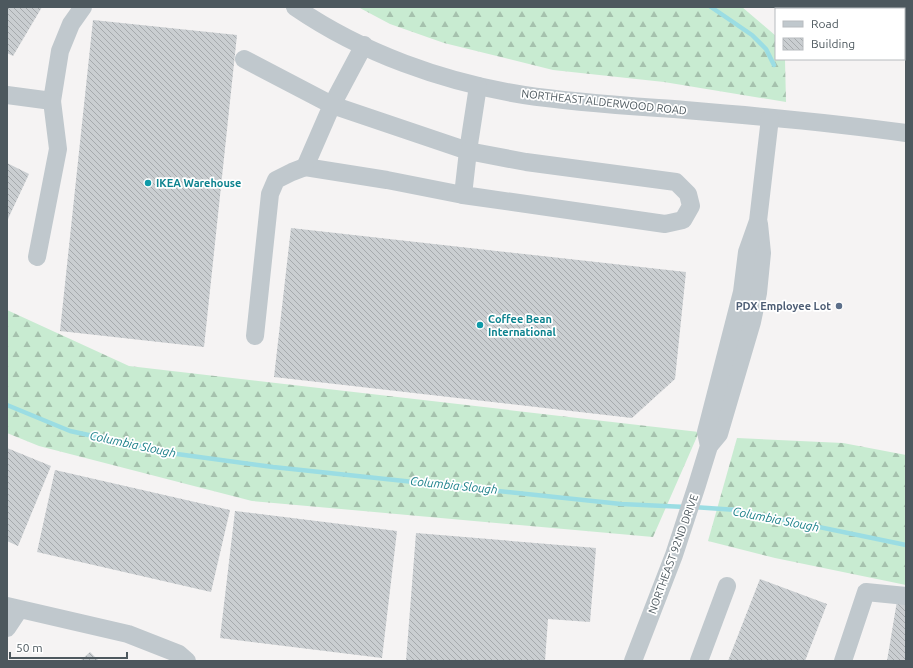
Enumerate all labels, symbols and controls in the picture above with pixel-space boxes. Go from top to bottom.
legend [775,8,905,60]
text: Road [811,17,839,30]
text: Building [811,37,855,50]
street label: NORTHEAST ALDERWOOD ROAD [521,87,688,117]
place label: IKEA Warehouse [156,177,241,189]
marker: IKEA Warehouse [143,178,153,188]
place label: PDX Employee Lot [736,300,831,312]
marker: PDX Employee Lot [834,301,844,311]
place label: Coffee Bean International [488,313,556,338]
marker: Coffee Bean International [475,320,485,330]
water label: Columbia Slough [89,429,177,459]
water label: Columbia Slough [410,474,498,496]
street label: NORTHEAST 92ND DRIVE [646,493,700,615]
water label: Columbia Slough [732,504,820,534]
scale bar [10,634,127,660]
text: 50 m [16,641,43,654]

